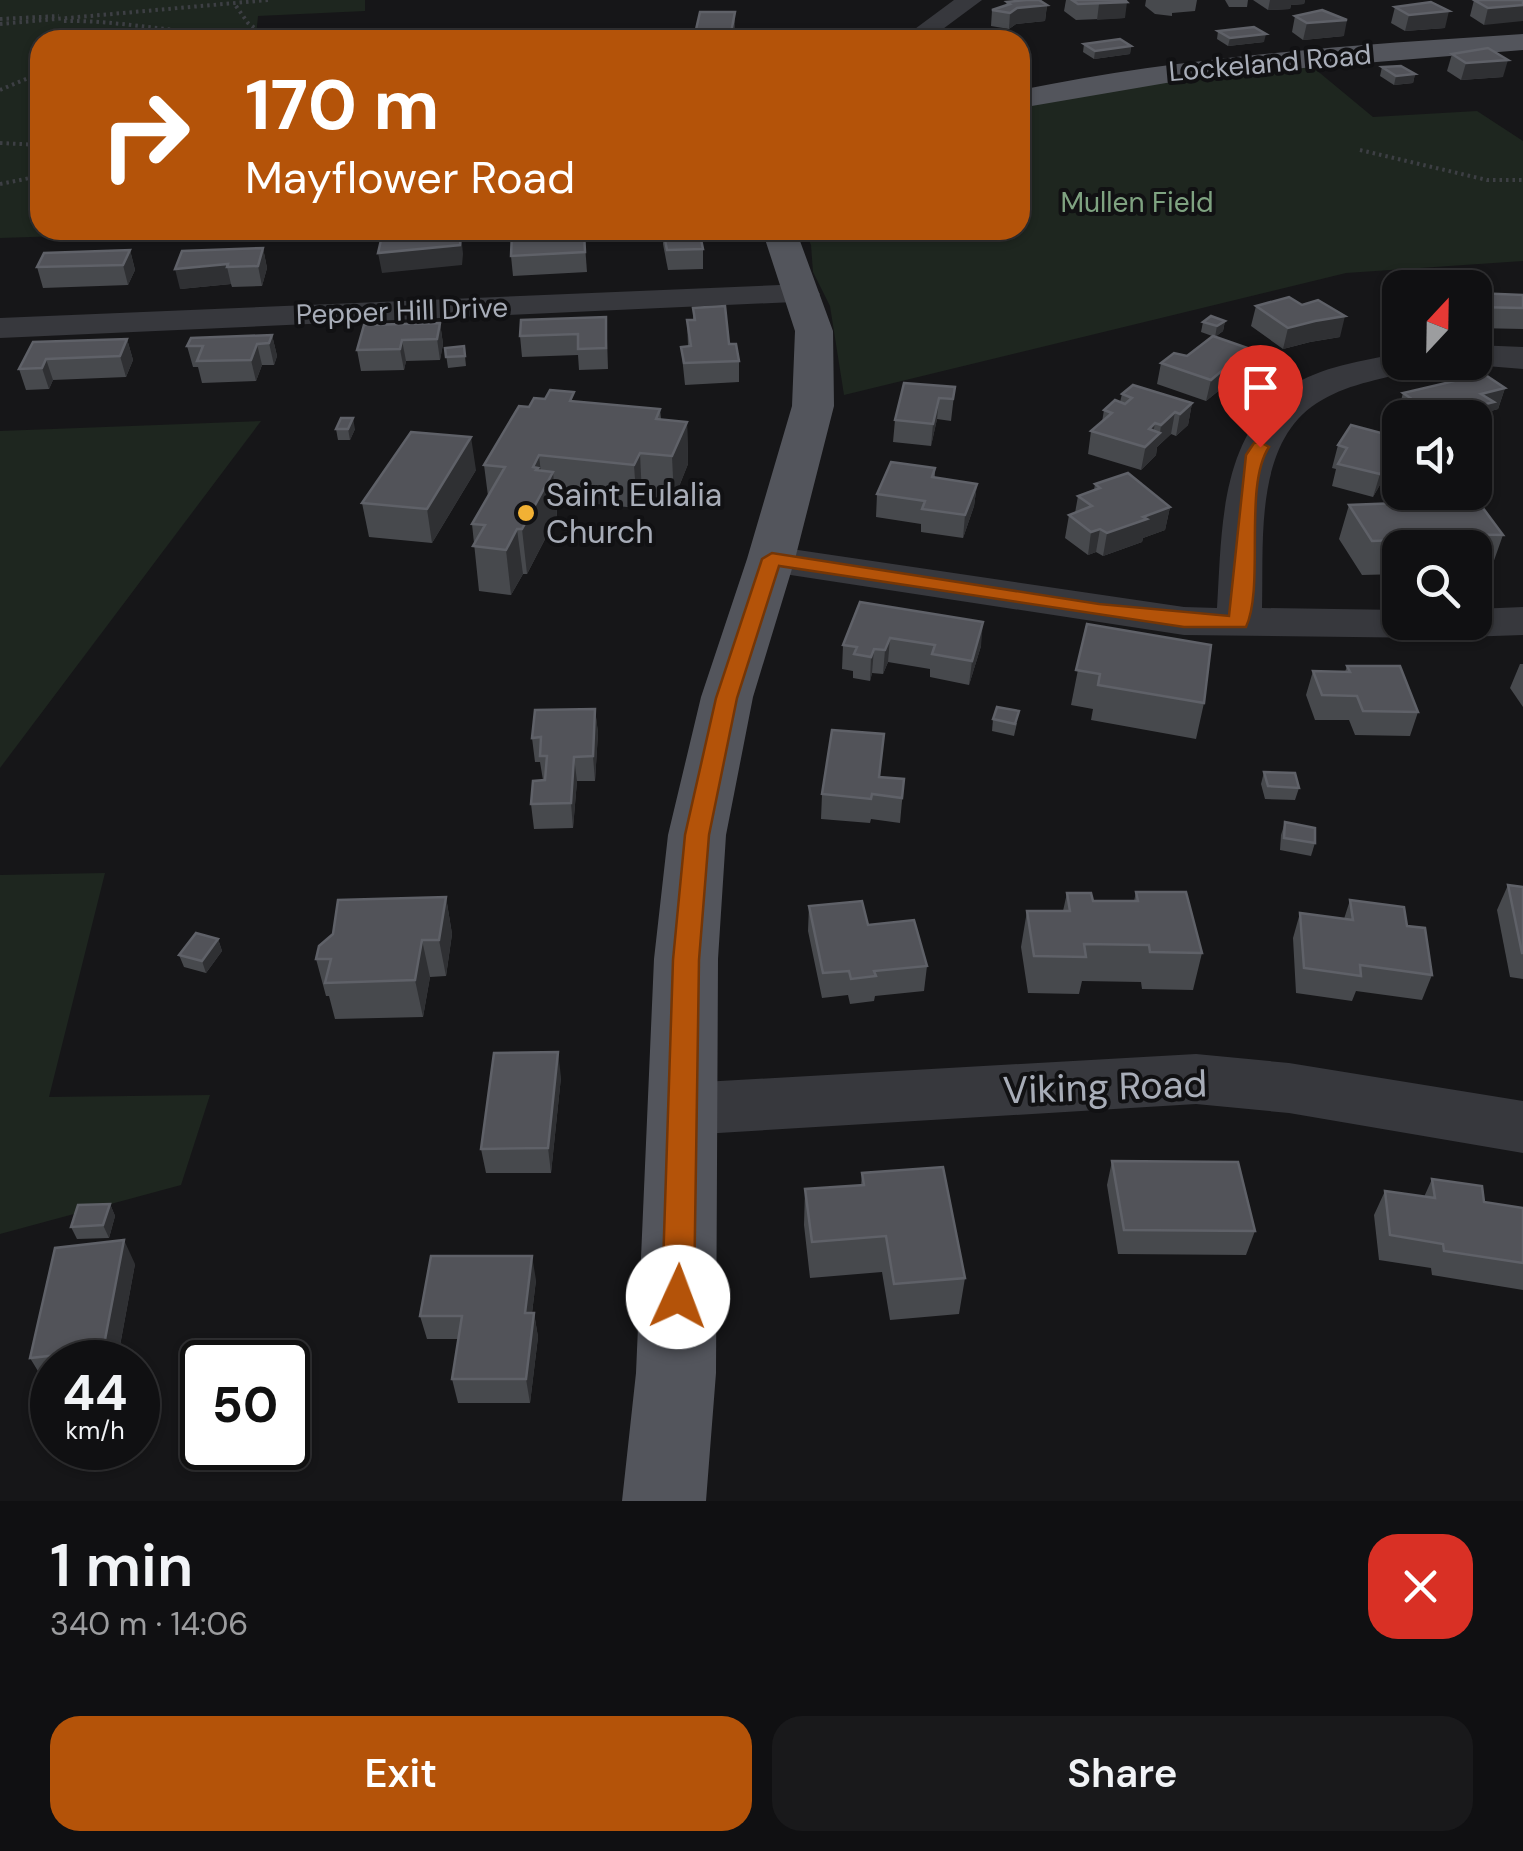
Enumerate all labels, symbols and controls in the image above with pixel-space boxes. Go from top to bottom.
street label: Lockeland Road [1167,36,1373,90]
text: 170 m [245,60,439,151]
icon: right [80,70,210,200]
text: Mayflower Road [245,148,575,207]
park label: Mullen Field [1061,184,1213,221]
north arrow [1382,270,1492,380]
map controls [1382,270,1492,640]
street label: Pepper Hill Drive [295,289,509,333]
pin [1218,345,1303,448]
icon: arrive [1233,360,1288,415]
button: sound [1382,400,1492,510]
place label: Saint Eulalia Church [546,474,722,553]
marker: Saint Eulalia Church [515,502,537,524]
button: search [1382,530,1492,640]
street label: Viking Road [1002,1058,1208,1116]
position arrow [626,1245,730,1349]
speed limit sign: 50 [180,1340,310,1470]
text: 44 [63,1360,128,1426]
text: km/h [65,1414,125,1447]
text: 1 min [50,1526,193,1605]
button: close [1368,1534,1473,1639]
text: 340 m · 14:06 [50,1603,248,1645]
button: Exit [50,1716,752,1831]
button: Share [772,1716,1473,1831]

